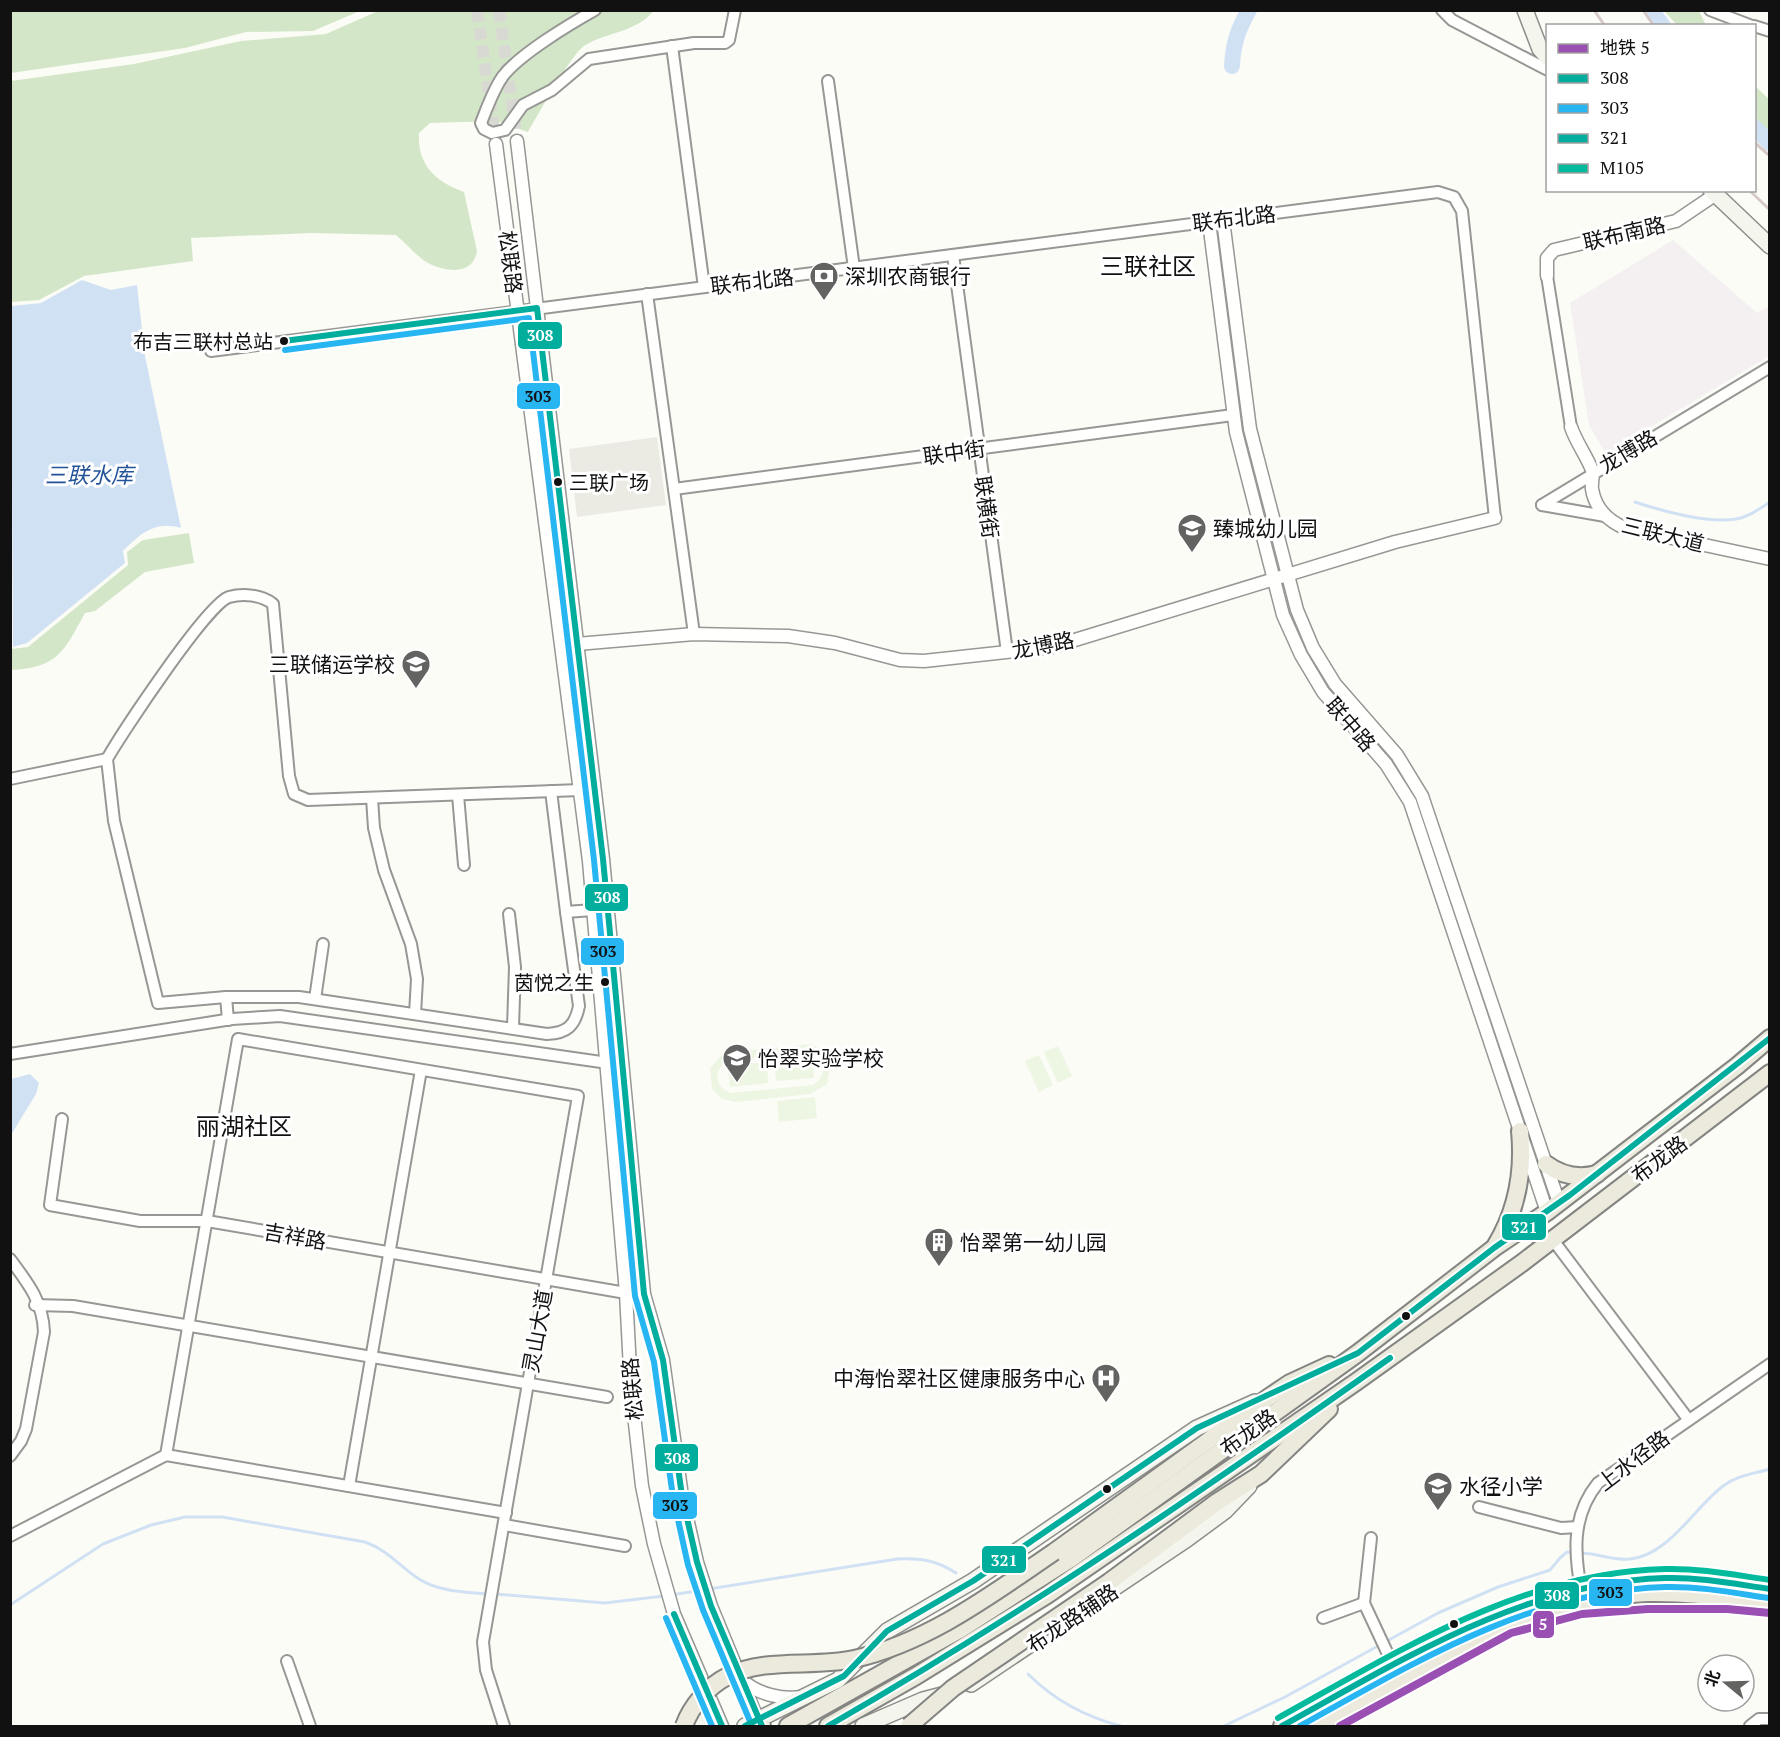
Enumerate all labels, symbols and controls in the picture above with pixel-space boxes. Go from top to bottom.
legend [1546,24,1756,192]
text: 地铁 5 [1600,35,1650,59]
text: 308 [1600,65,1629,89]
text: 303 [1600,95,1629,119]
text: 321 [1600,125,1629,149]
text: M105 [1600,155,1644,179]
street label: 联布北路 [1191,199,1277,237]
street label: 联布南路 [1580,210,1668,256]
street label: 松联路 [493,229,529,295]
district label: 三联社区 [1100,250,1196,282]
bank icon: 深圳农商银行 [808,260,840,302]
street label: 联布北路 [709,262,795,300]
place label: 深圳农商银行 [845,262,971,290]
line badge: 308 [517,321,563,350]
text: 308 [526,324,554,346]
place label: 布吉三联村总站 [133,328,273,355]
marker: 布吉三联村总站 [278,335,290,347]
line badge: 303 [516,382,561,410]
text: 303 [524,385,552,407]
street label: 龙博路 [1594,423,1662,479]
street label: 联中街 [921,434,987,470]
water label: 三联水库 [45,460,137,489]
place label: 三联广场 [569,469,649,496]
street label: 联横街 [969,474,1005,540]
marker: 三联广场 [552,476,564,488]
street label: 三联大道 [1619,510,1707,558]
school or university icon: 臻城幼儿园 [1176,512,1208,554]
place label: 臻城幼儿园 [1213,514,1318,542]
street label: 龙博路 [1009,625,1077,665]
school or university icon: 三联储运学校 [400,648,432,690]
place label: 三联储运学校 [269,650,395,678]
street label: 联中路 [1320,691,1382,757]
line badge: 308 [584,883,629,912]
text: 308 [593,886,621,908]
line badge: 303 [580,937,625,966]
text: 303 [589,940,617,962]
place label: 茵悦之生 [514,969,594,996]
marker: 茵悦之生 [599,976,611,988]
school or university icon: 怡翠实验学校 [721,1042,753,1084]
place label: 怡翠实验学校 [758,1044,884,1072]
district label: 丽湖社区 [196,1110,292,1142]
street label: 布龙路 [1625,1129,1693,1189]
line badge: 321 [1501,1213,1547,1241]
text: 321 [1510,1216,1538,1238]
street label: 吉祥路 [262,1217,328,1255]
building icon: 怡翠第一幼儿园 [923,1226,955,1268]
place label: 怡翠第一幼儿园 [960,1228,1107,1256]
street label: 灵山大道 [516,1287,558,1375]
unlabelled marker [1400,1310,1412,1322]
street label: 松联路 [615,1356,649,1422]
hospital icon: 中海怡翠社区健康服务中心 [1090,1362,1122,1404]
place label: 中海怡翠社区健康服务中心 [833,1364,1085,1392]
street label: 布龙路 [1214,1402,1282,1462]
street label: 上水径路 [1591,1424,1675,1496]
line badge: 308 [654,1443,699,1472]
text: 308 [663,1447,691,1469]
school or university icon: 水径小学 [1422,1470,1454,1512]
place label: 水径小学 [1459,1472,1543,1500]
unlabelled marker [1101,1483,1113,1495]
line badge: 303 [652,1491,698,1520]
text: 303 [661,1494,689,1516]
line badge: 321 [981,1545,1027,1574]
text: 321 [990,1549,1018,1571]
street label: 布龙路辅路 [1021,1577,1123,1659]
line badge: 303 [1588,1578,1633,1607]
line badge: 308 [1534,1581,1580,1610]
text: 303 [1596,1581,1624,1603]
text: 308 [1543,1584,1571,1606]
line badge: 5 [1532,1610,1555,1639]
text: 5 [1538,1613,1548,1635]
unlabelled marker [1448,1618,1460,1630]
north arrow [1696,1653,1756,1713]
text: 北 [1699,1667,1725,1689]

